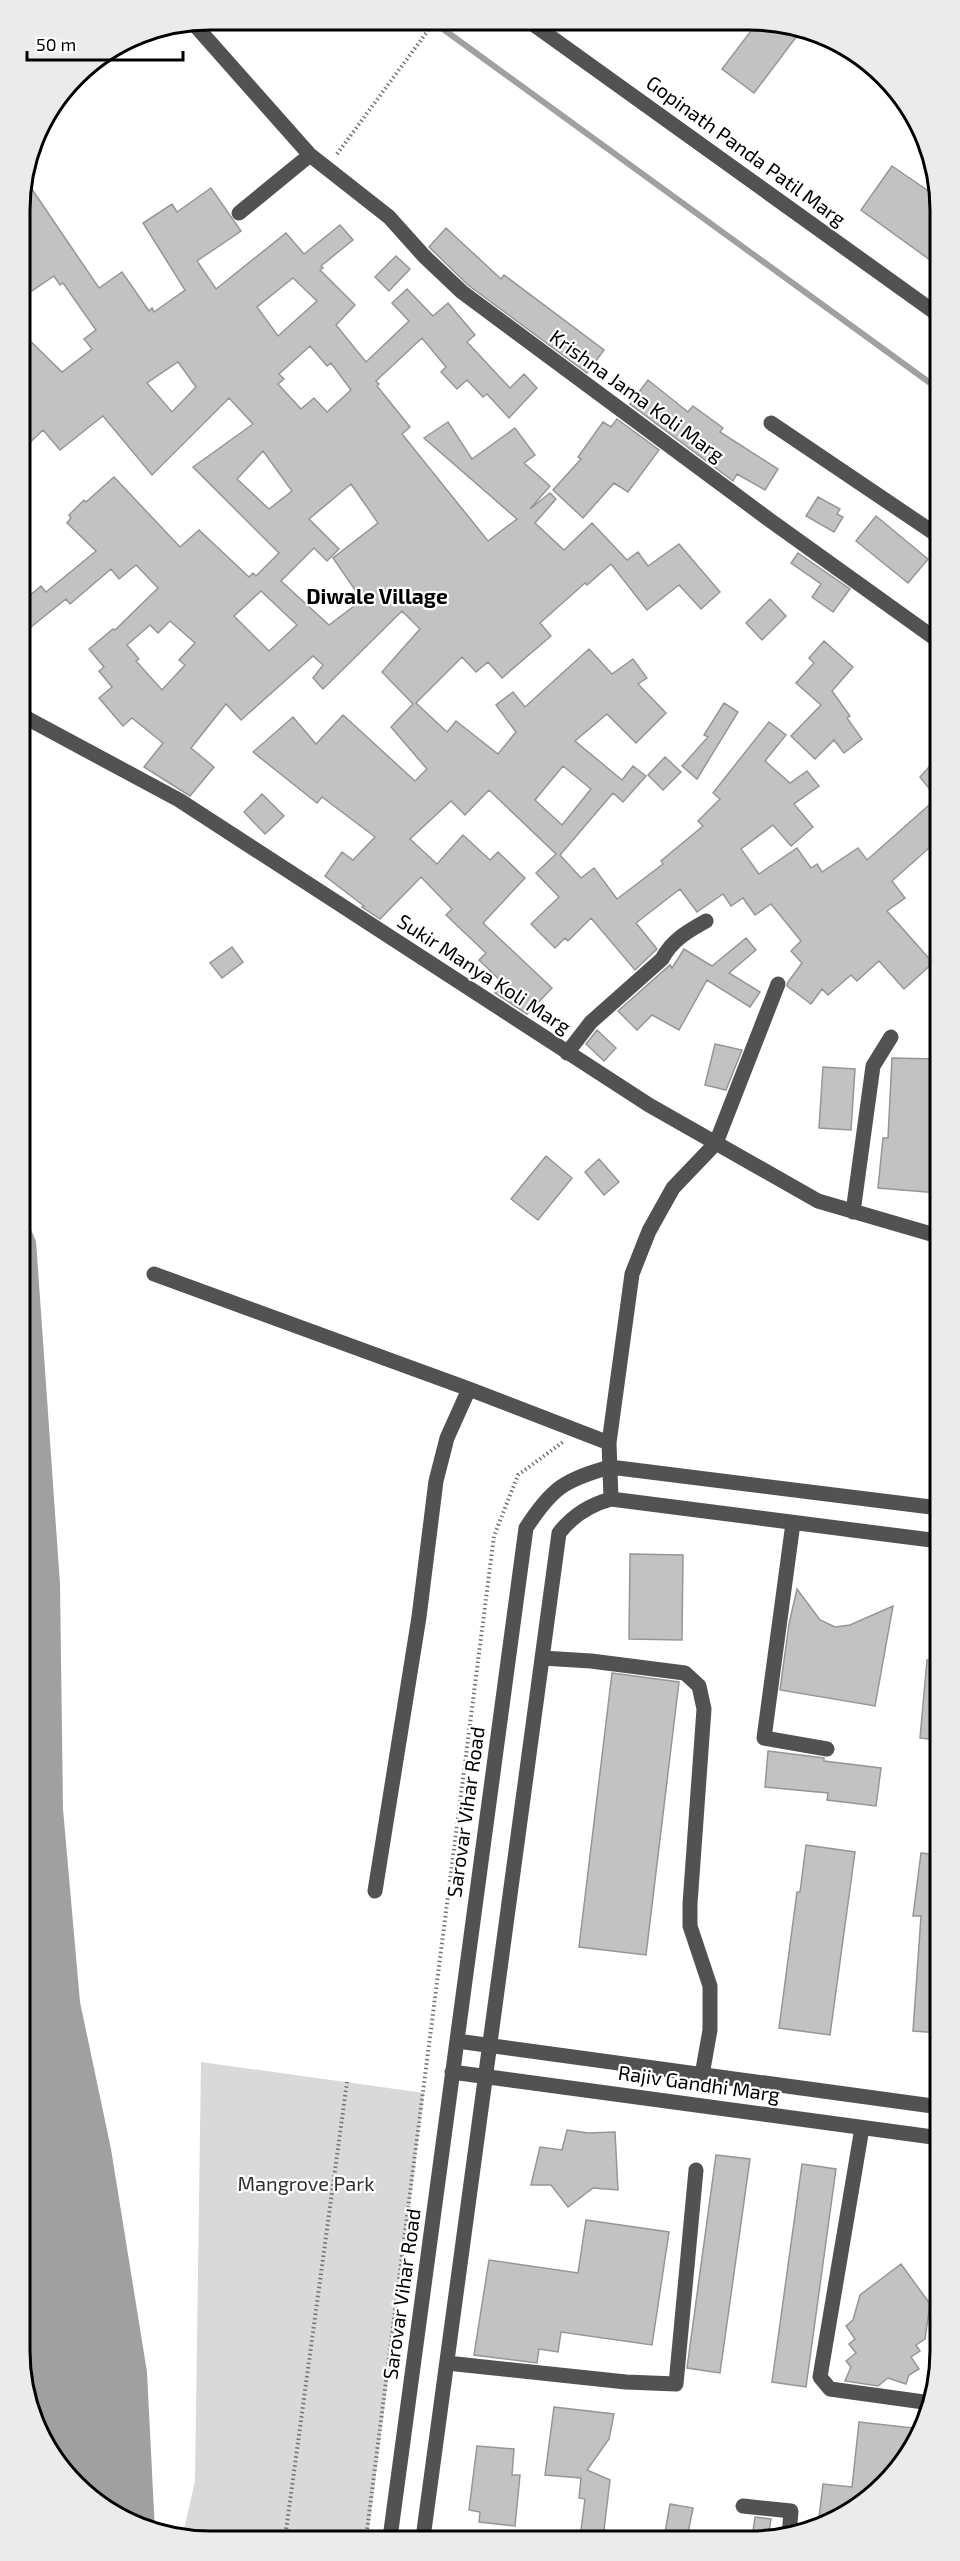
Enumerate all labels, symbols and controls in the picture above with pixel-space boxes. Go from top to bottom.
scale bar [27,24,183,62]
text: 50 m [36,33,76,55]
street label: Gopinath Panda Patil Marg [642,70,851,231]
street label: Krishna Jama Koli Marg [546,324,730,467]
district label: Diwale Village [306,583,448,608]
street label: Sukir Manya Koli Marg [393,908,576,1038]
street label: Sarovar Vihar Road [441,1725,489,1899]
street label: Rajiv Gandhi Marg [617,2060,782,2106]
park label: Mangrove Park [238,2171,374,2195]
street label: Sarovar Vihar Road [377,2207,425,2381]

